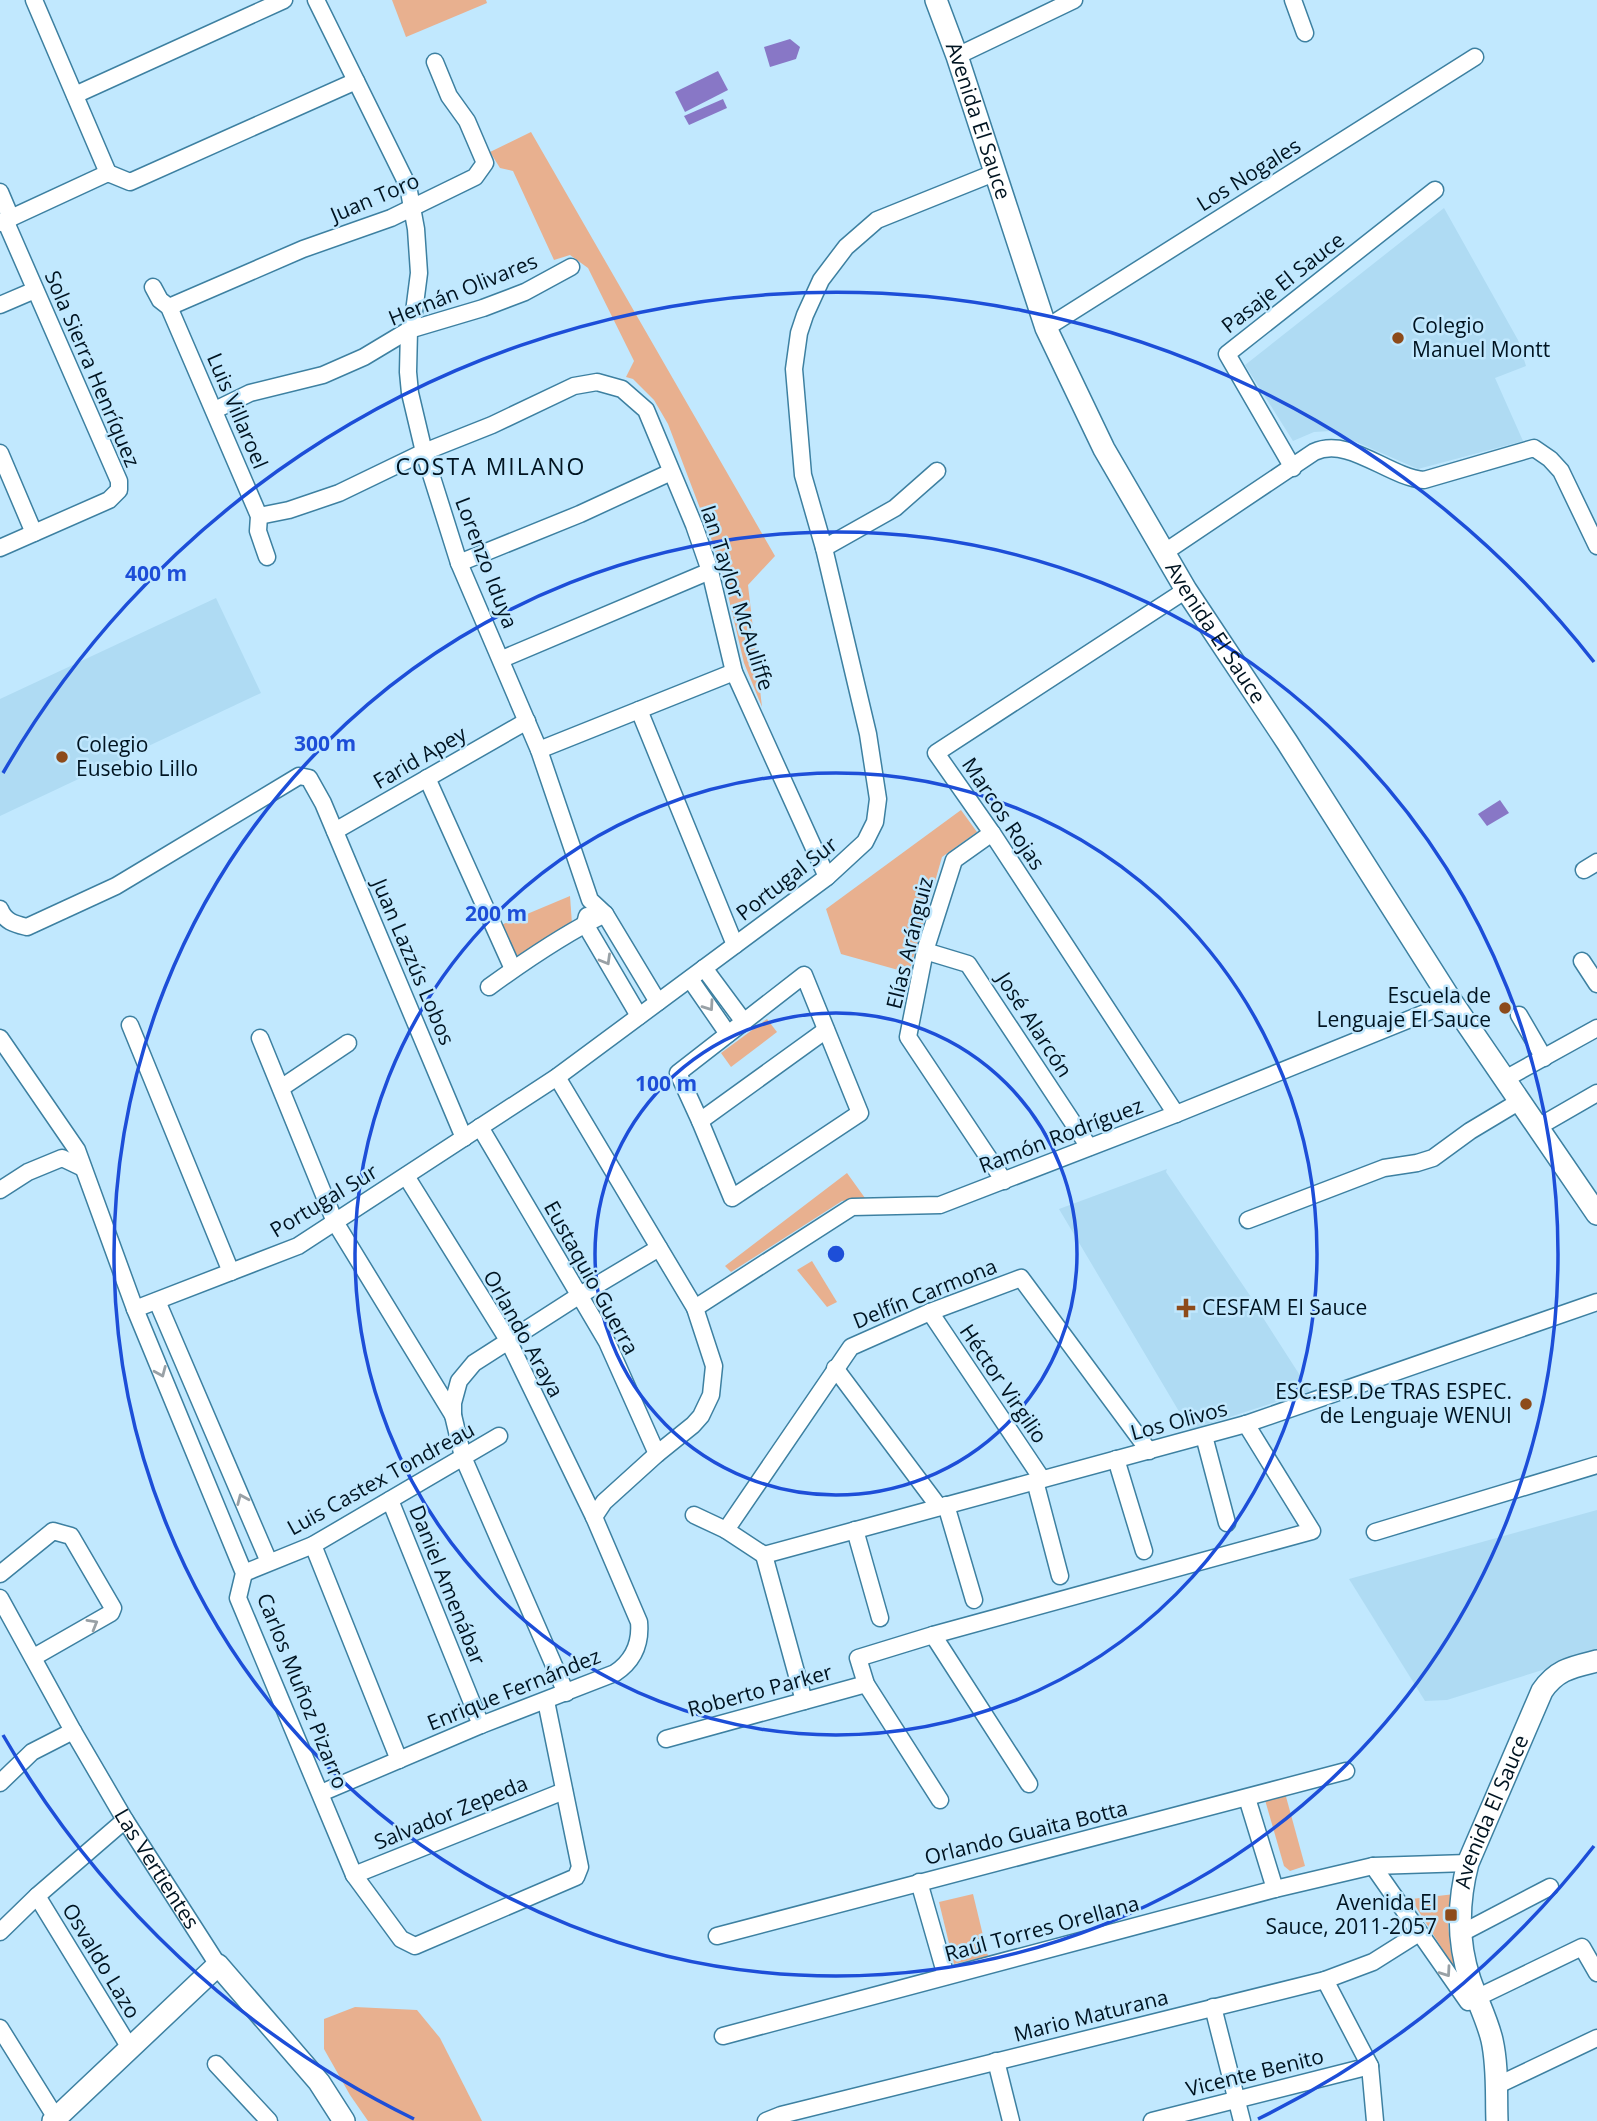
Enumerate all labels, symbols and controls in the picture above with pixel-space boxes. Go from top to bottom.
street label: Avenida El Sauce [940,38,1018,203]
street label: Los Nogales [1191,131,1306,217]
street label: Juan Toro [324,166,423,229]
street label: Pasaje El Sauce [1215,225,1350,339]
street label: Hernán Olivares [384,246,541,332]
street label: Sola Sierra Henríquez [39,266,147,471]
place label: Colegio Manuel Montt [1412,311,1550,363]
marker: Colegio Manuel Montt [1390,330,1406,346]
street label: Luis Villaroel [201,349,275,473]
district label: COSTA MILANO [395,450,587,482]
street label: Lorenzo Iduya [449,493,525,632]
street label: Ian Taylor McAuliffe [695,501,781,694]
street label: Avenida El Sauce [1159,556,1273,709]
text: 400 m [125,559,187,587]
street label: Farid Apey [368,719,472,795]
text: 300 m [294,729,356,757]
place label: Colegio Eusebio Lillo [76,730,198,782]
marker: Colegio Eusebio Lillo [54,749,70,765]
street label: Marcos Rojas [956,752,1052,875]
street label: Portugal Sur [730,830,843,927]
street label: Juan Lazzús Lobos [365,872,462,1049]
street label: Elías Aránguiz [879,874,939,1012]
text: 200 m [465,899,527,927]
one-way arrow [597,952,610,965]
street label: José Alarcón [989,965,1079,1082]
place label: Escuela de Lenguaje El Sauce [1317,981,1491,1033]
one-way arrow [701,998,713,1011]
marker: Escuela de Lenguaje El Sauce [1497,1000,1513,1016]
text: 100 m [635,1069,697,1097]
street label: Ramón Rodríguez [975,1091,1147,1179]
street label: Portugal Sur [264,1157,383,1243]
street label: Eustaquio Guerra [538,1196,646,1359]
centre of rings [824,1242,848,1266]
street label: Delfín Carmona [848,1251,1001,1335]
street label: Orlando Araya [477,1265,570,1402]
place label: CESFAM El Sauce [1202,1293,1367,1321]
marker: CESFAM El Sauce [1176,1298,1196,1318]
street label: Héctor Virgilio [954,1318,1054,1448]
one-way arrow [153,1365,167,1378]
place label: ESC.ESP.De TRAS ESPEC. de Lenguaje WENUI [1275,1377,1512,1429]
street label: Los Olivos [1127,1394,1230,1446]
marker: ESC.ESP.De TRAS ESPEC. de Lenguaje WENUI [1518,1396,1534,1412]
street label: Luis Castex Tondreau [282,1415,479,1541]
one-way arrow [237,1494,251,1506]
street label: Daniel Amenábar [403,1501,493,1669]
street label: Carlos Muñoz Pizarro [251,1589,355,1793]
one-way arrow [86,1619,98,1632]
street label: Enrique Fernández [423,1641,605,1737]
street label: Roberto Parker [684,1657,836,1723]
street label: Avenida El Sauce [1448,1730,1535,1891]
street label: Salvador Zepeda [370,1769,532,1856]
street label: Orlando Guaita Botta [921,1793,1130,1871]
street label: Las Vertientes [108,1803,206,1934]
place label: Avenida El Sauce, 2011-2057 [1265,1888,1437,1940]
street label: Raúl Torres Orellana [941,1889,1142,1967]
street label: Osvaldo Lazo [56,1898,147,2023]
marker: Avenida El Sauce, 2011-2057 [1443,1907,1459,1923]
one-way arrow [1438,1964,1451,1977]
street label: Mario Maturana [1011,1982,1171,2048]
street label: Vicente Benito [1183,2041,1327,2103]

